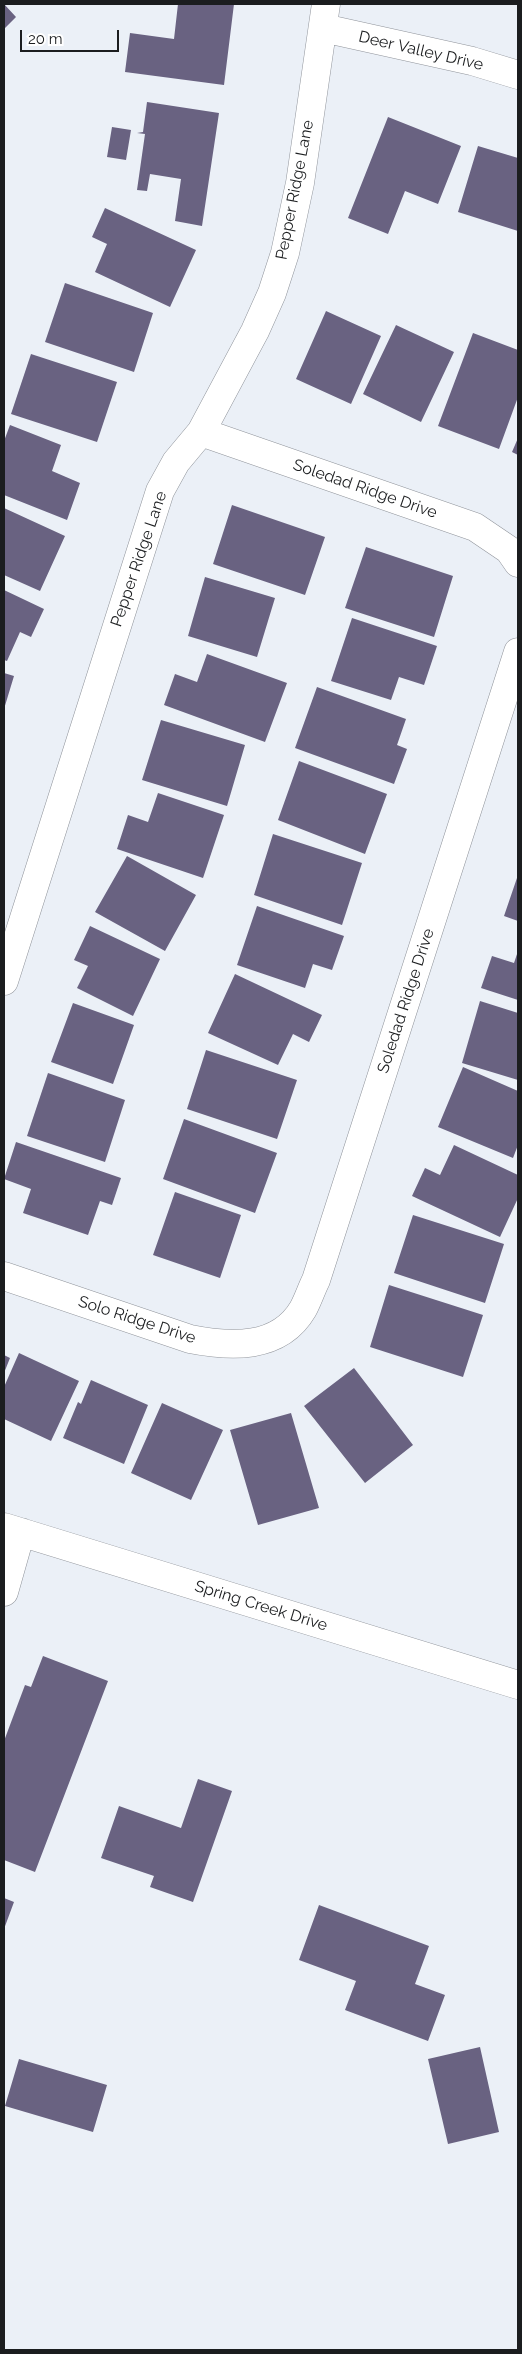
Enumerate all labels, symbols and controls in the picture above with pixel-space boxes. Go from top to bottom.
scale bar [22,20,121,52]
street label: Deer Valley Drive [357,27,485,75]
text: 20 m [28,30,63,48]
street label: Pepper Ridge Lane [272,118,318,262]
street label: Soledad Ridge Drive [290,455,440,523]
street label: Pepper Ridge Lane [107,489,171,629]
street label: Soledad Ridge Drive [374,926,438,1076]
street label: Solo Ridge Drive [76,1292,198,1348]
street label: Spring Creek Drive [192,1577,330,1635]

